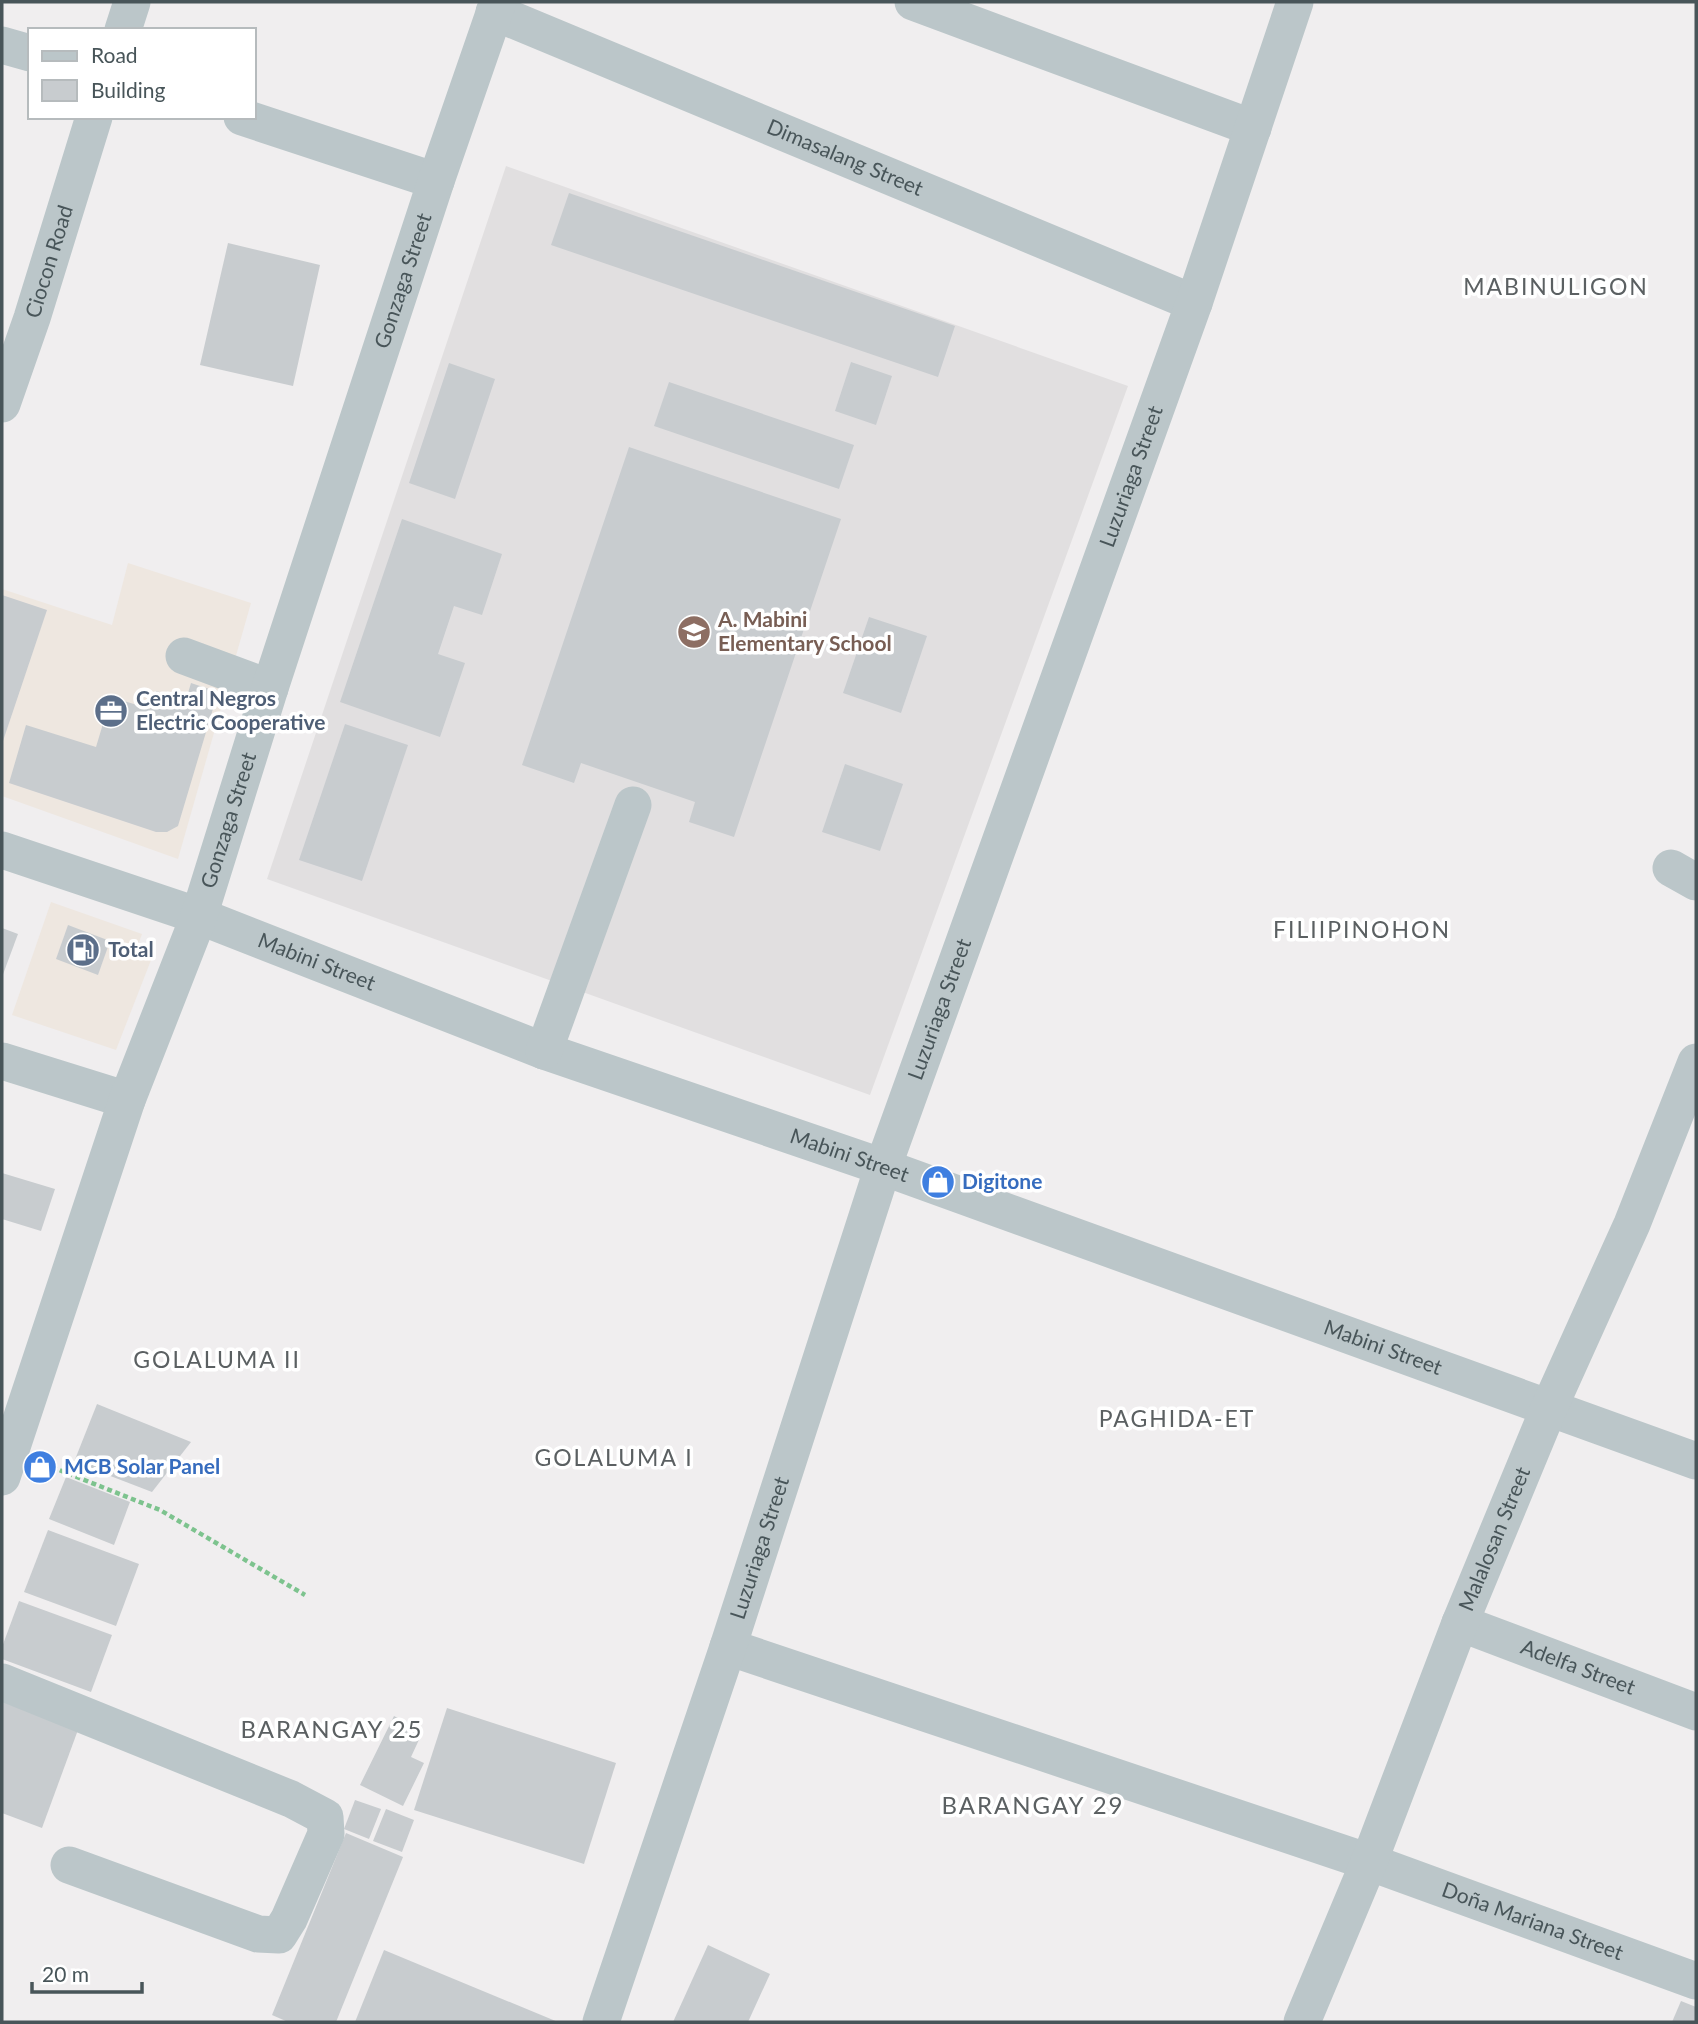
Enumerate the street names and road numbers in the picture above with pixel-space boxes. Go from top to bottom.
street label: Dimasalang Street [764,113,928,200]
street label: Ciocon Road [19,202,77,321]
street label: Gonzaga Street [368,209,436,351]
street label: Luzuriaga Street [1093,402,1167,550]
street label: Gonzaga Street [194,748,260,891]
street label: Mabini Street [255,926,380,995]
street label: Luzuriaga Street [901,934,975,1083]
street label: Mabini Street [787,1122,913,1186]
street label: Mabini Street [1321,1314,1446,1379]
street label: Malalosan Street [1452,1462,1534,1614]
street label: Luzuriaga Street [724,1473,793,1622]
street label: Adelfa Street [1518,1633,1640,1699]
street label: Doña Mariana Street [1439,1876,1627,1965]

